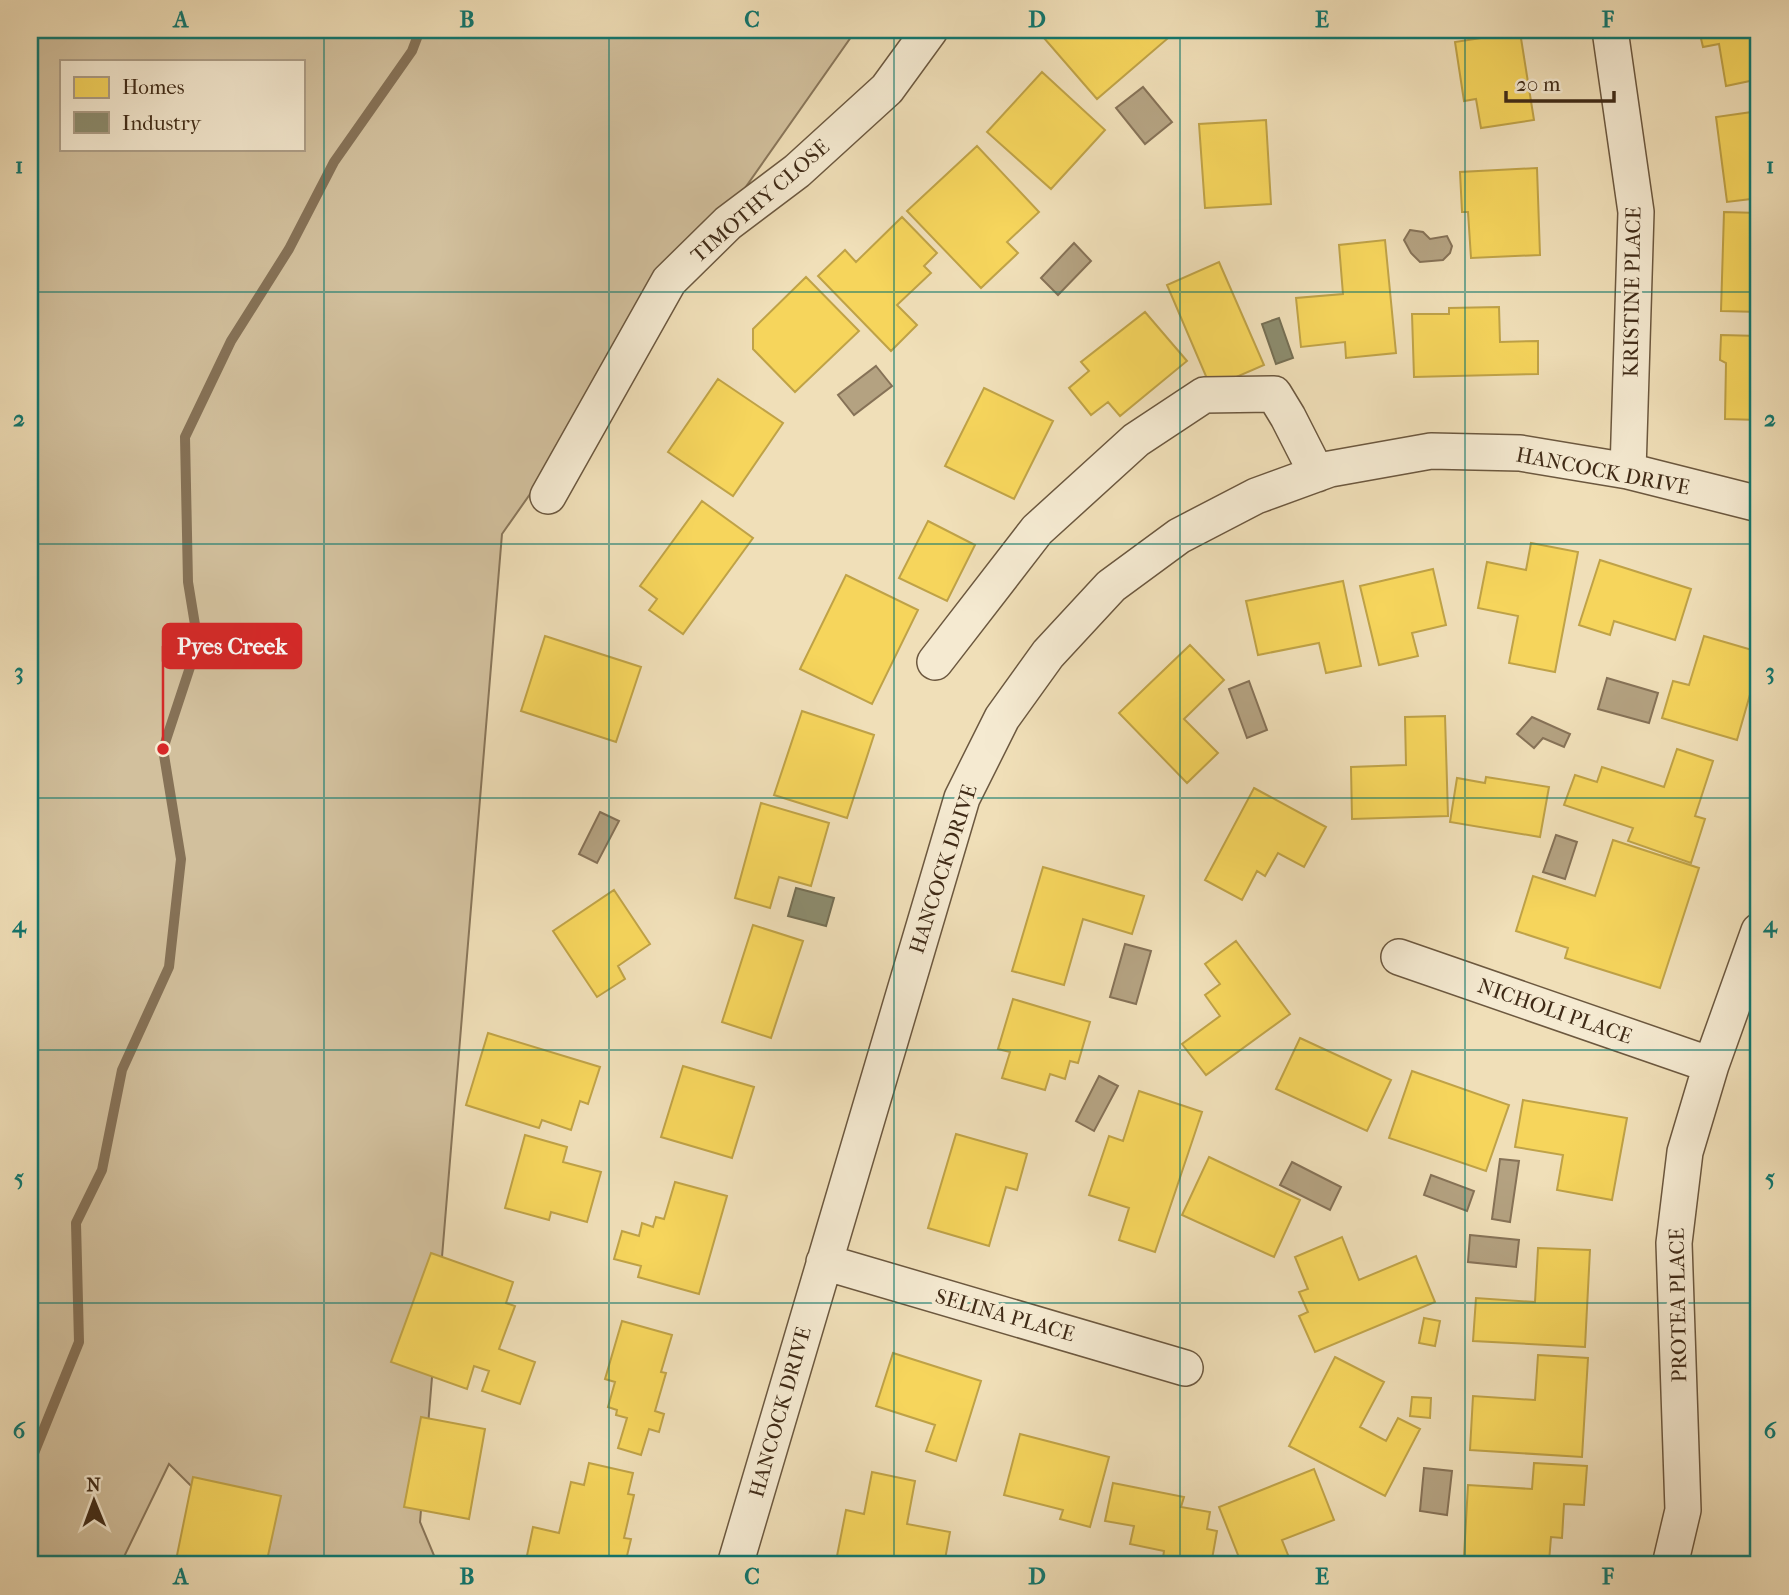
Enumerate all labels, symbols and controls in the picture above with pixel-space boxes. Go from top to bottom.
text: A [172,6,190,33]
text: B [460,6,475,33]
text: C [744,6,760,33]
text: D [1028,6,1046,33]
text: E [1315,6,1329,33]
text: F [1601,6,1615,33]
legend [60,60,304,150]
scale bar [1506,60,1614,104]
text: 20 m [1516,72,1561,96]
text: Homes [122,75,185,99]
text: Industry [122,111,202,135]
street label: TIMOTHY CLOSE [686,134,834,267]
text: 1 [15,152,23,179]
text: 1 [1766,152,1774,179]
street label: KRISTINE PLACE [1619,206,1645,378]
text: 2 [13,405,25,432]
text: 2 [1764,405,1776,432]
street label: HANCOCK DRIVE [1514,442,1692,500]
callout: Pyes Creek [163,624,301,668]
text: Pyes Creek [177,633,288,660]
text: 3 [14,658,24,685]
text: 3 [1765,658,1775,685]
street label: HANCOCK DRIVE [904,781,982,957]
text: 4 [11,911,27,938]
text: 4 [1762,911,1778,938]
street label: NICHOLI PLACE [1475,973,1636,1049]
text: 5 [14,1164,24,1191]
text: 5 [1765,1164,1775,1191]
street label: PROTEA PLACE [1665,1227,1691,1383]
street label: SELINA PLACE [933,1284,1078,1346]
street label: HANCOCK DRIVE [744,1324,816,1500]
text: 6 [13,1417,26,1444]
text: 6 [1764,1417,1777,1444]
north arrow [60,1466,130,1536]
text: N [86,1474,102,1496]
text: A [172,1563,190,1590]
text: B [460,1563,475,1590]
text: C [744,1563,760,1590]
text: D [1028,1563,1046,1590]
text: E [1315,1563,1329,1590]
text: F [1601,1563,1615,1590]

